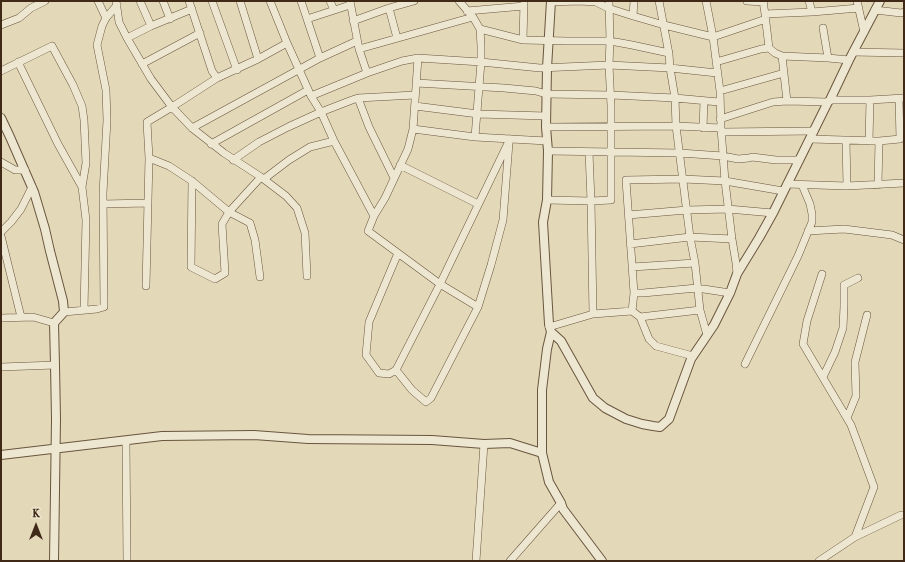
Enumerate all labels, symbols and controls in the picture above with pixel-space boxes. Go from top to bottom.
north arrow [16,506,56,546]
text: K [32,507,40,520]

